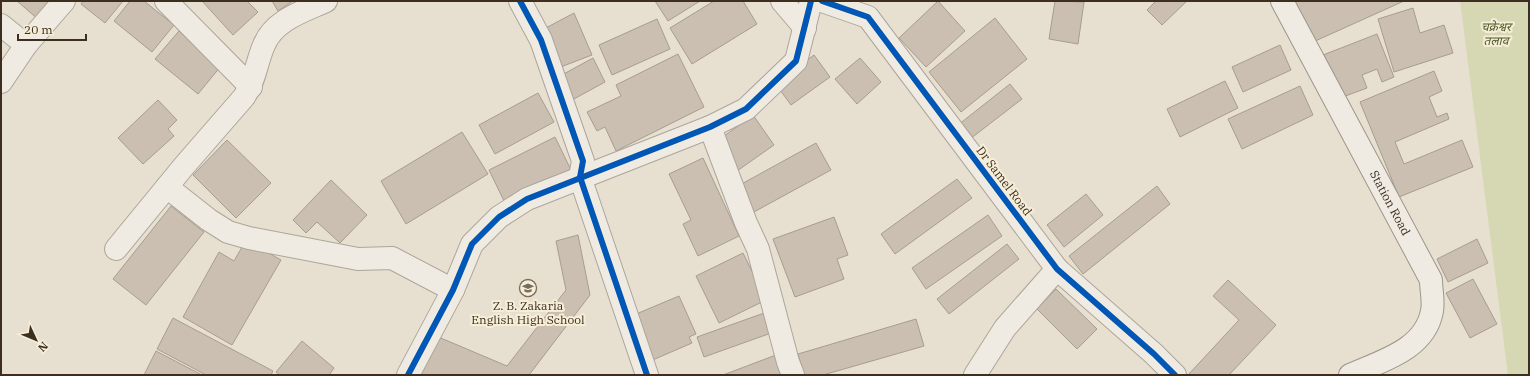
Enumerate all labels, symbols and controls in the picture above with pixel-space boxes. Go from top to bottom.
scale bar [18,16,86,42]
park label: चक्रेश्वर तलाव [1481,19,1513,48]
text: 20 m [24,22,53,37]
street label: Dr Samel Road [973,143,1035,218]
street label: Station Road [1367,168,1414,238]
school or university icon: Z. B. Zakaria English High School [518,278,538,298]
place label: Z. B. Zakaria English High School [471,298,585,327]
north arrow [16,320,56,360]
text: N [35,339,51,355]

